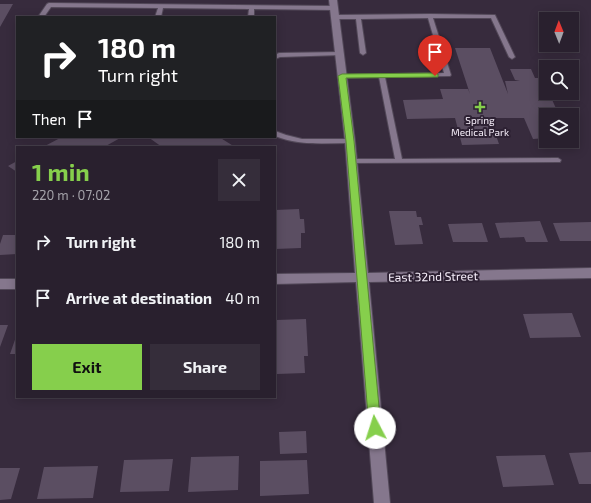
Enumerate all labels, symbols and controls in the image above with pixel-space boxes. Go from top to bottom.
north arrow [539,12,579,52]
map controls [539,12,579,148]
text: 180 m [98,30,176,64]
icon: right [32,32,84,84]
pin [418,35,452,76]
icon: arrive [424,41,446,63]
button: search [539,60,579,100]
text: Turn right [98,64,178,86]
marker: Spring Medical Park [474,101,486,113]
icon: arrive [74,108,96,130]
button: layers [539,108,579,148]
text: Then [32,110,66,128]
place label: Spring Medical Park [451,114,509,138]
text: 1 min [32,157,90,186]
button: close [218,159,260,201]
text: 220 m · 07:02 [32,187,110,203]
icon: right [32,231,54,253]
text: Turn right [66,233,136,251]
text: 180 m [219,233,260,251]
street label: East 32nd Street [388,268,479,284]
icon: arrive [32,287,54,309]
text: Arrive at destination [66,289,212,307]
text: 40 m [225,289,260,307]
button: Exit [32,344,142,390]
button: Share [150,344,260,390]
position arrow [354,407,396,449]

